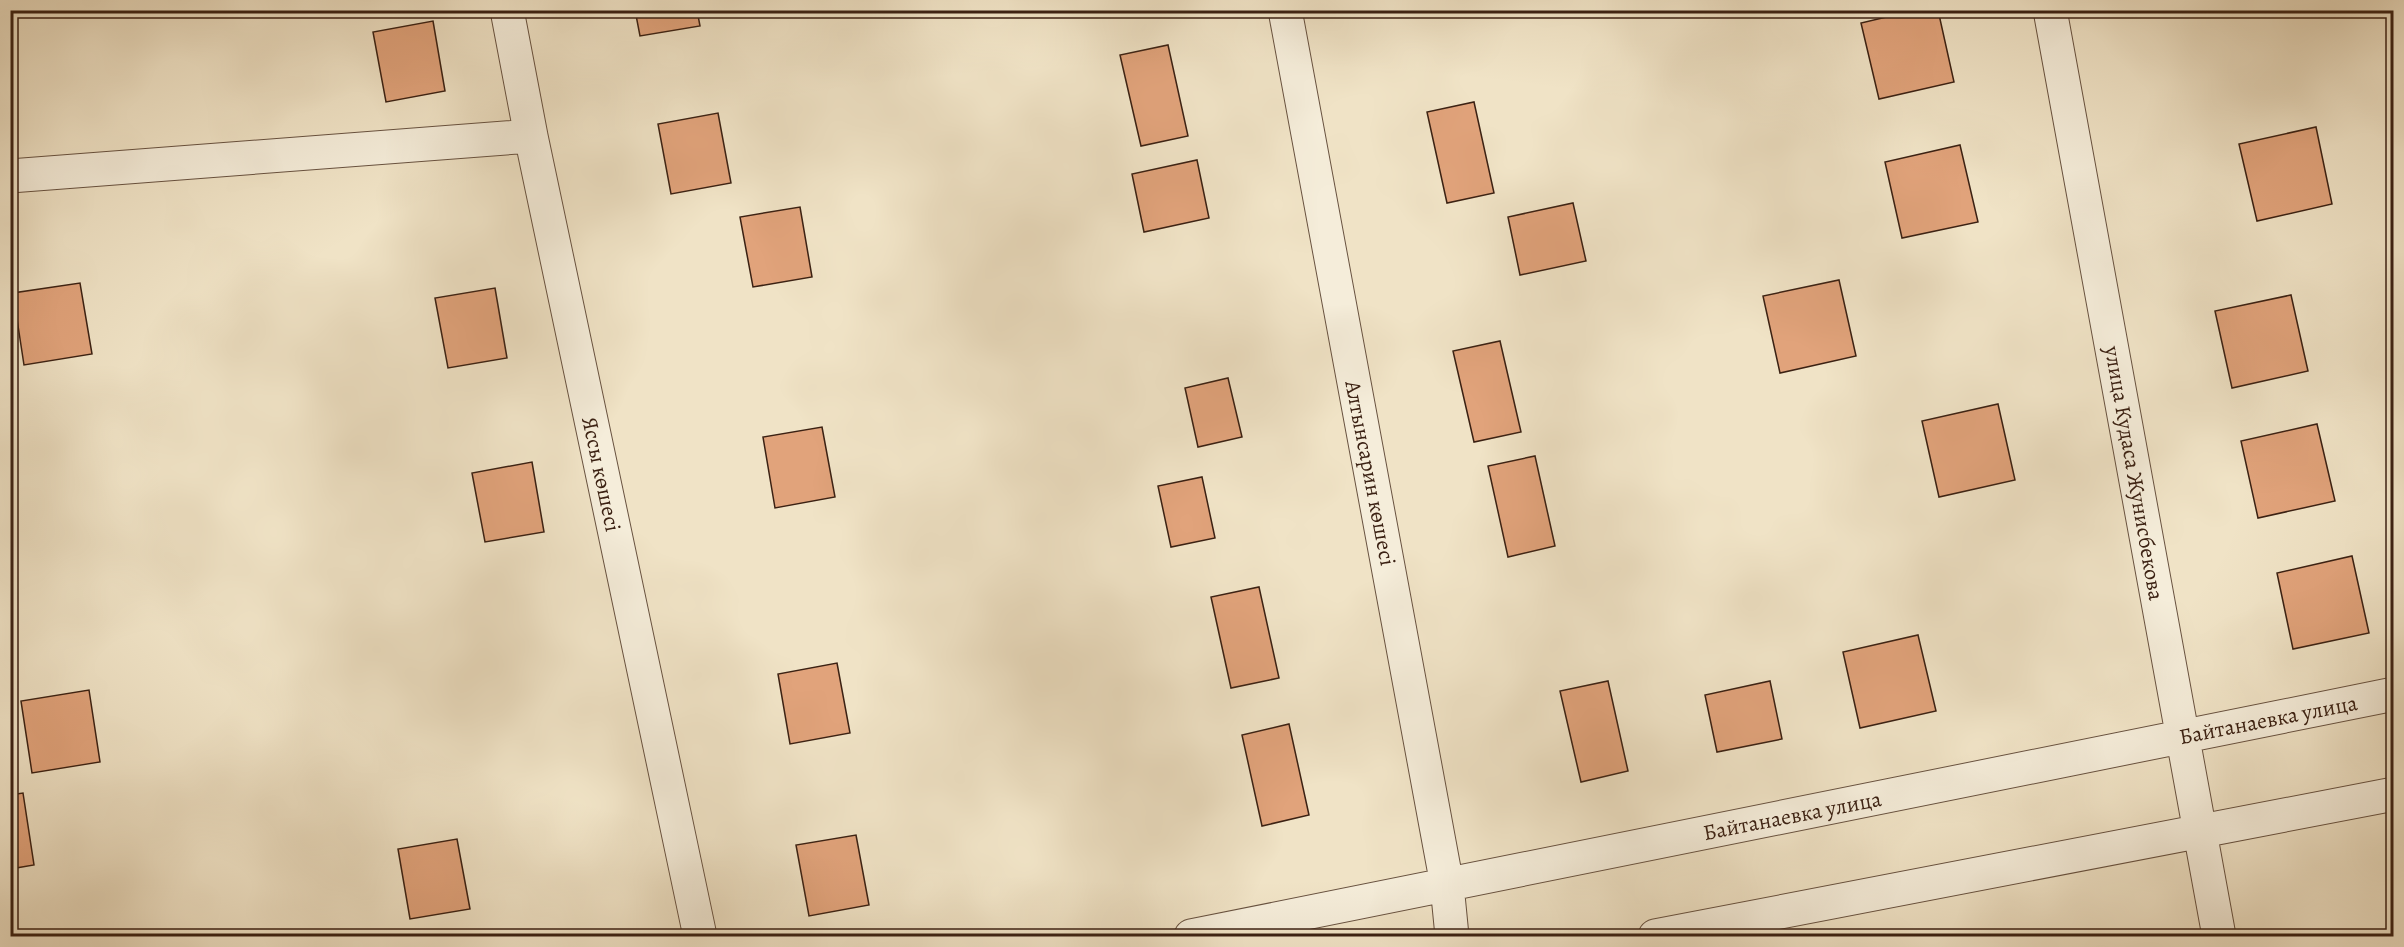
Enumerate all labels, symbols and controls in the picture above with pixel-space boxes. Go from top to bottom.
street label: улица Кудаса Жунисбекова [2097,343,2171,603]
street label: Алтынсарин көшесі [1337,377,1403,568]
street label: Яссы көшесі [574,414,628,534]
street label: Байтанаевка улица [2176,688,2361,752]
street label: Байтанаевка улица [1700,784,1885,848]

